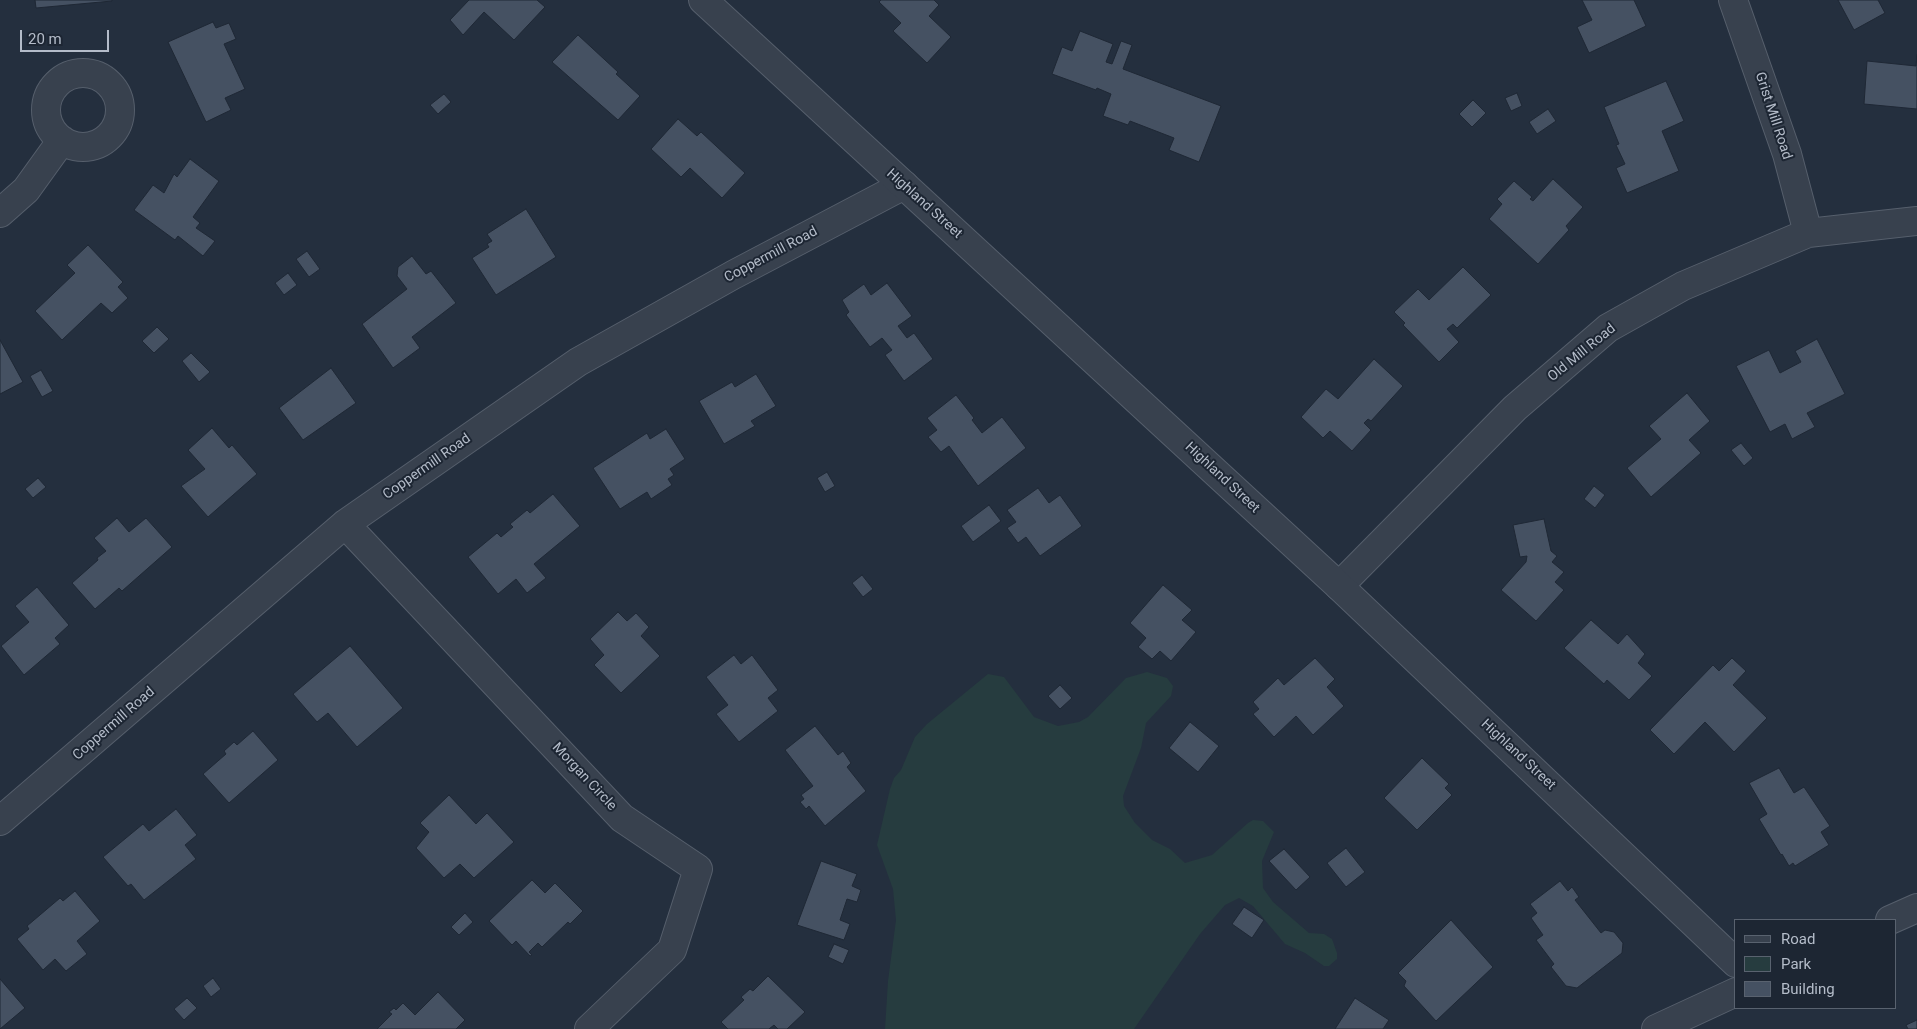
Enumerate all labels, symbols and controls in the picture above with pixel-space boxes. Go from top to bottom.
scale bar [22,20,111,52]
text: 20 m [28,30,62,48]
street label: Grist Mill Road [1751,70,1795,162]
street label: Highland Street [883,166,965,242]
street label: Coppermill Road [722,223,820,287]
street label: Old Mill Road [1545,321,1619,385]
street label: Coppermill Road [380,431,474,503]
street label: Highland Street [1181,439,1263,517]
street label: Coppermill Road [70,684,158,764]
street label: Highland Street [1477,716,1559,794]
street label: Morgan Circle [548,740,620,814]
legend [1734,919,1897,1009]
text: Road [1781,930,1815,948]
text: Park [1781,955,1811,973]
text: Building [1781,980,1835,998]

